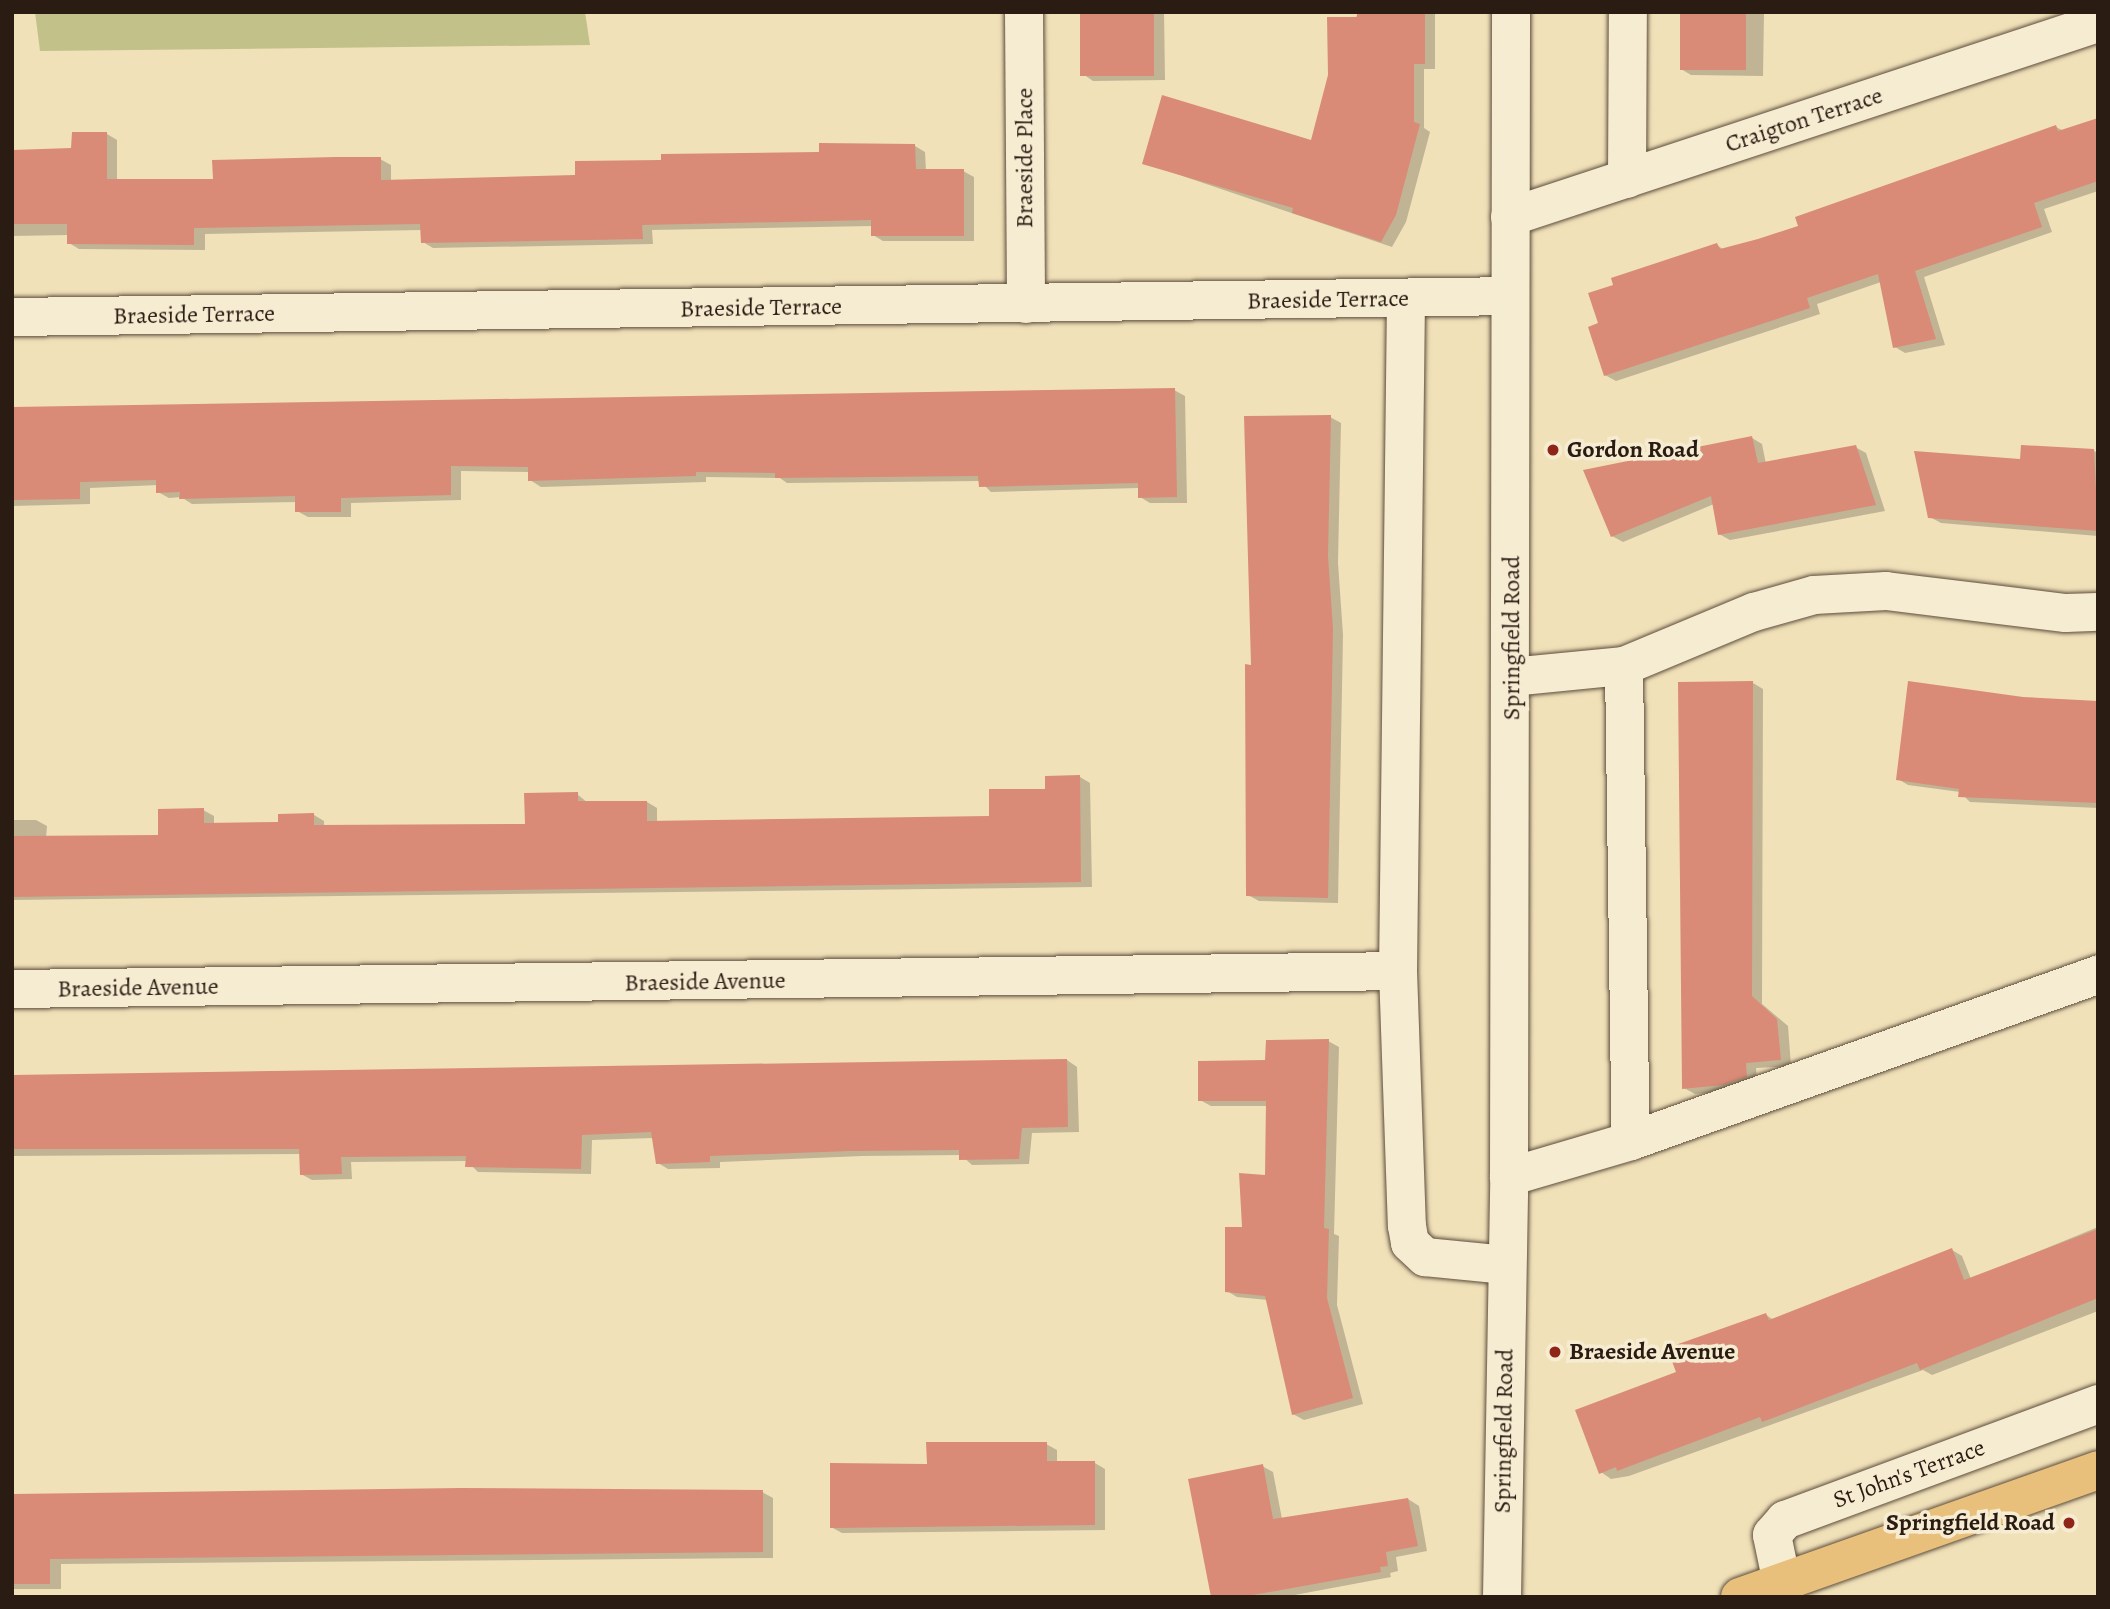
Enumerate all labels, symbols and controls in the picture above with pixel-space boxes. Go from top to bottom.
street label: Craigton Terrace [1722,81,1886,159]
street label: Braeside Place [1011,88,1039,228]
street label: Braeside Terrace [1247,284,1409,316]
street label: Braeside Terrace [680,292,842,324]
street label: Braeside Terrace [113,299,275,331]
place label: Gordon Road [1567,436,1699,464]
marker: Gordon Road [1545,442,1561,458]
street label: Springfield Road [1498,556,1526,720]
street label: Braeside Avenue [624,966,786,998]
street label: Braeside Avenue [57,972,219,1004]
place label: Braeside Avenue [1569,1338,1735,1366]
marker: Braeside Avenue [1547,1344,1563,1360]
street label: Springfield Road [1488,1348,1520,1514]
street label: St John's Terrace [1829,1433,1989,1515]
place label: Springfield Road [1886,1509,2055,1537]
marker: Springfield Road [2061,1515,2077,1531]

